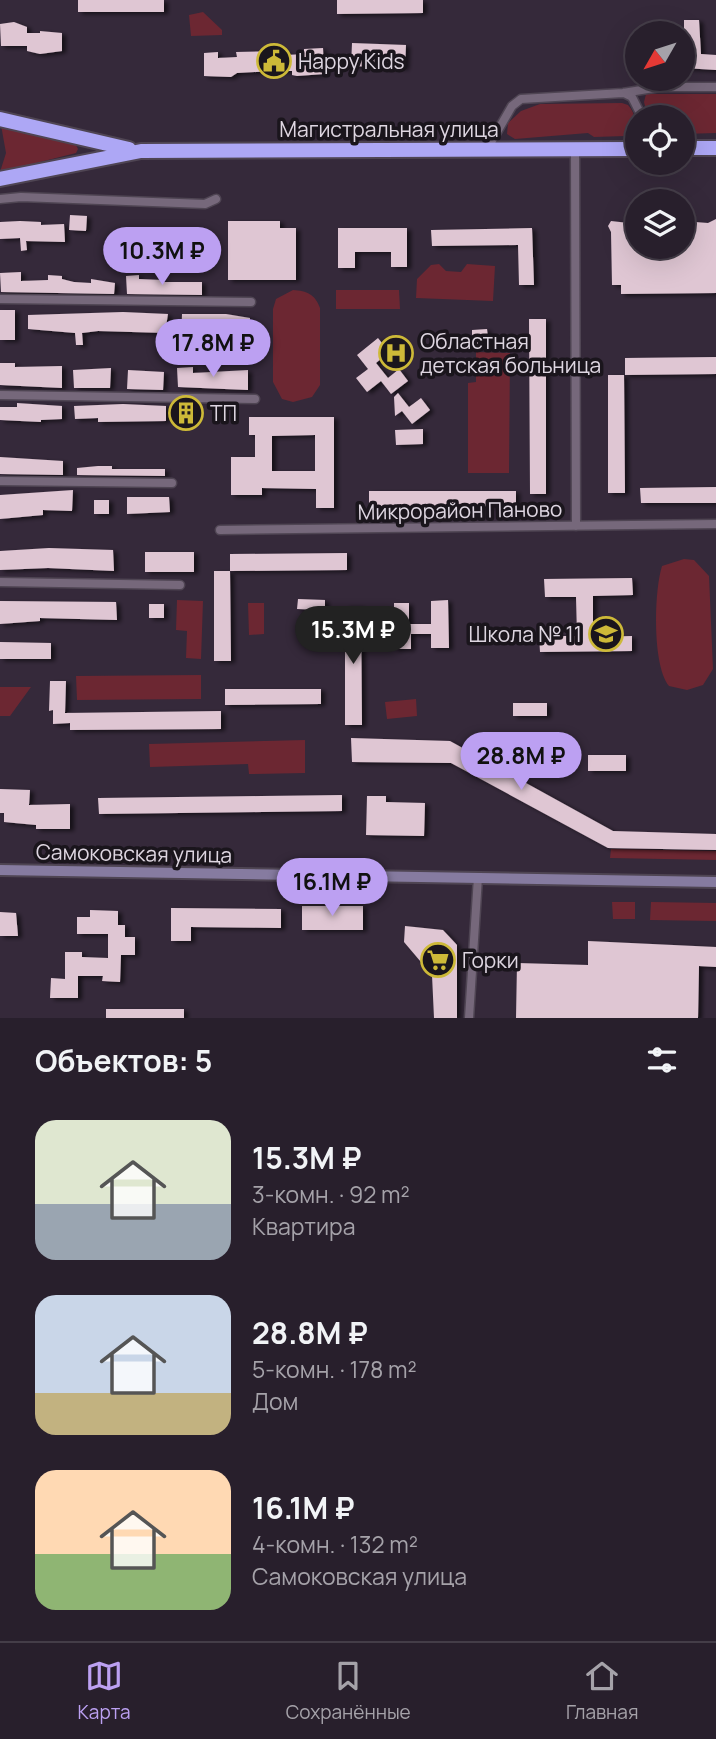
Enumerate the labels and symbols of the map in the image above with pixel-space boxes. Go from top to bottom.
north arrow [625,21,695,91]
public building icon: Happy Kids [255,42,293,80]
place label: Happy Kids [298,47,405,75]
street label: Магистральная улица [279,115,499,143]
pin: 10.3M ₽ [97,228,227,287]
pin: 17.8M ₽ [148,320,278,379]
place label: Областная детская больница [420,327,601,379]
hospital icon: Областная детская больница [377,334,415,372]
building icon: ТП [167,394,205,432]
place label: ТП [210,399,237,427]
street label: Микрорайон Паново [357,494,563,526]
pin: 15.3M ₽ [288,606,418,666]
school or university icon: Школа № 11 [587,615,625,653]
place label: Школа № 11 [469,620,582,648]
pin: 28.8M ₽ [456,732,586,792]
street label: Самоковская улица [36,837,232,869]
pin: 16.1M ₽ [267,858,397,918]
supermarket icon: Горки [419,941,457,979]
place label: Горки [462,946,519,974]

